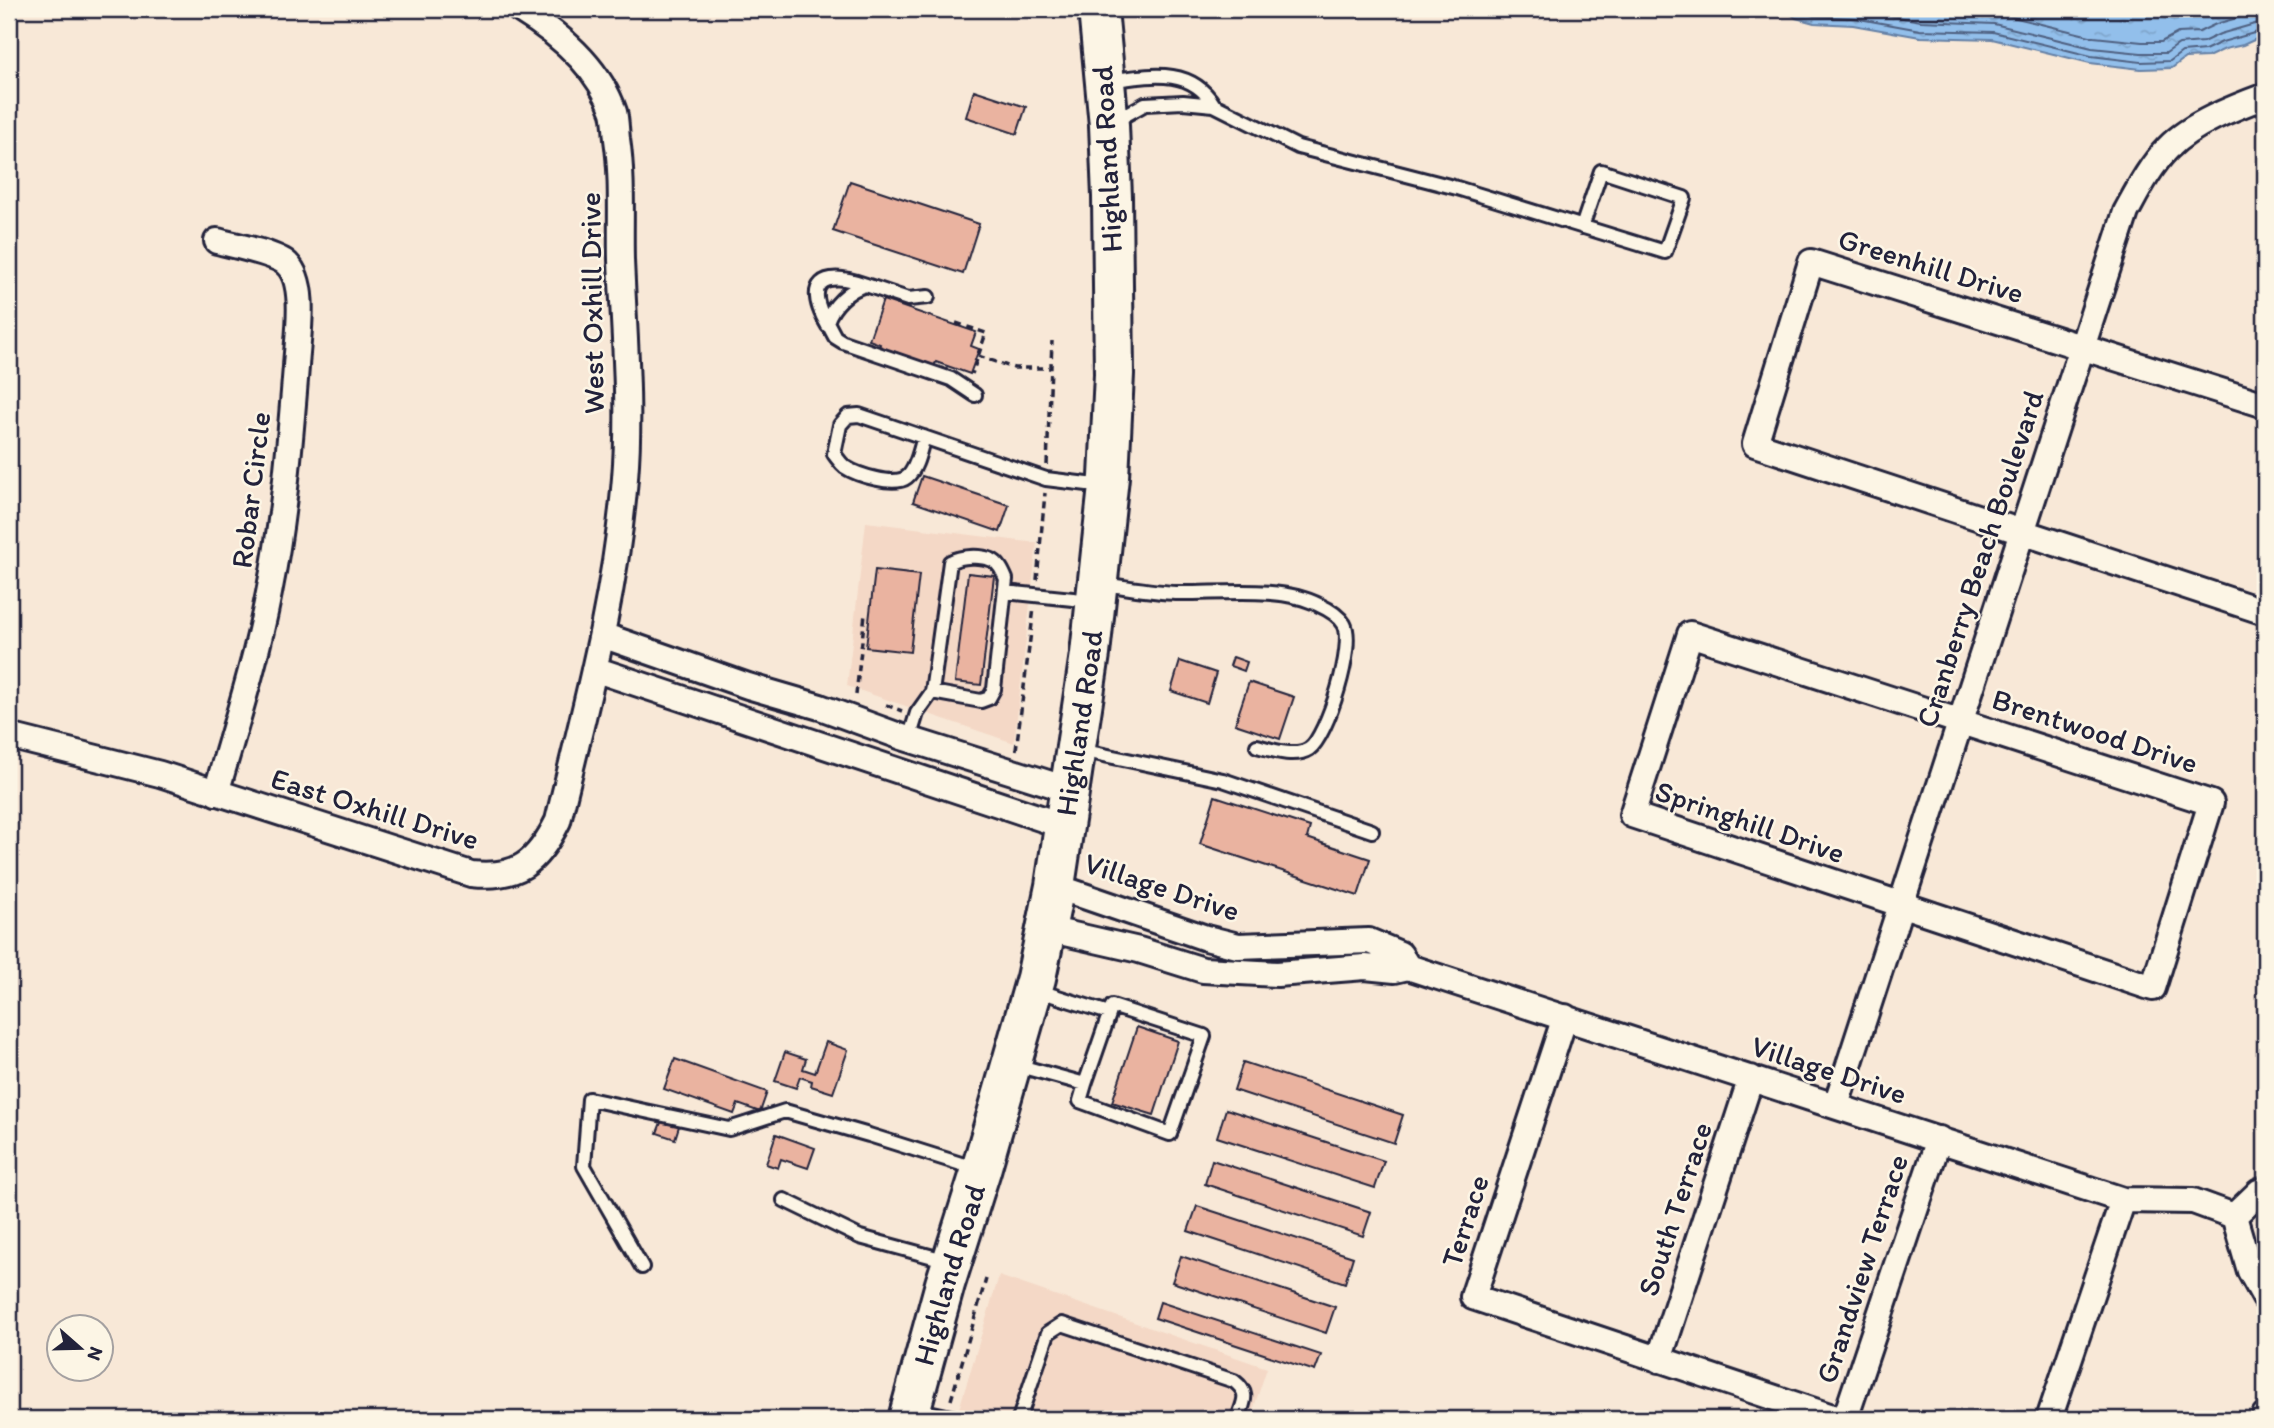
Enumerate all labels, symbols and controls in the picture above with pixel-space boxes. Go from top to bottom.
street label: Highland Road [1083,64,1130,254]
street label: West Oxhill Drive [571,192,612,414]
street label: Greenhill Drive [1834,220,2028,311]
street label: Cranberry Beach Boulevard [1908,386,2052,732]
street label: Robar Circle [223,410,278,570]
street label: Highland Road [1047,628,1110,818]
street label: Brentwood Drive [1988,680,2203,781]
street label: East Oxhill Drive [267,759,484,858]
street label: Springhill Drive [1651,772,1850,871]
street label: Village Drive [1080,844,1245,929]
street label: Village Drive [1747,1027,1912,1112]
street label: South Terrace [1629,1117,1720,1300]
street label: Grandview Terrace [1807,1150,1916,1388]
street label: Terrace [1432,1170,1497,1272]
street label: Highland Road [905,1179,993,1370]
north arrow [46,1312,116,1382]
text: N [83,1344,109,1364]

